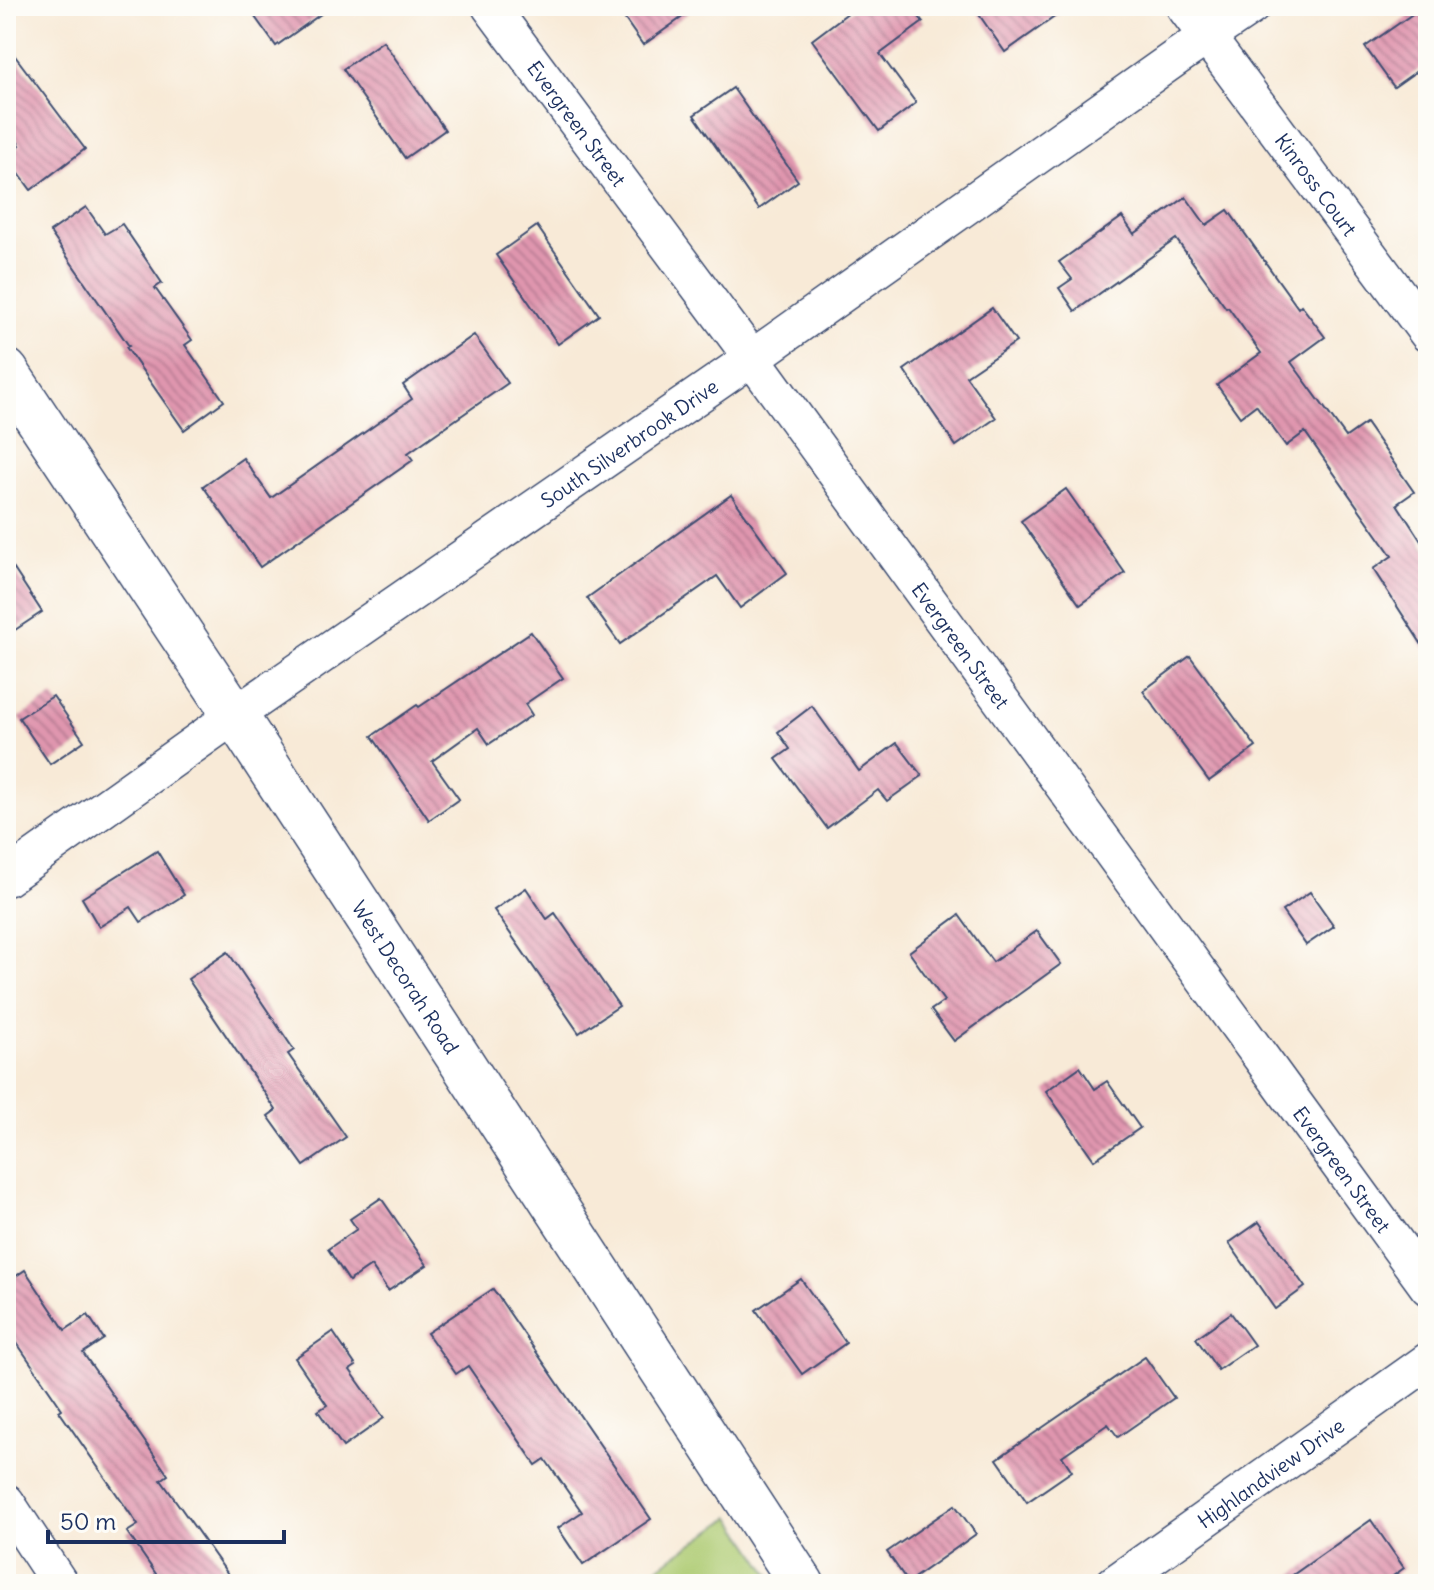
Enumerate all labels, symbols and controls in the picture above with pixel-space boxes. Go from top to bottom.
street label: Evergreen Street [522,55,632,191]
street label: Kinross Court [1270,128,1363,241]
street label: South Silverbrook Drive [536,373,722,513]
street label: Evergreen Street [907,577,1015,713]
street label: West Decorah Road [347,896,465,1058]
street label: Evergreen Street [1288,1101,1397,1237]
street label: Highlandview Drive [1193,1412,1349,1533]
scale bar [48,1494,284,1544]
text: 50 m [60,1506,116,1536]

